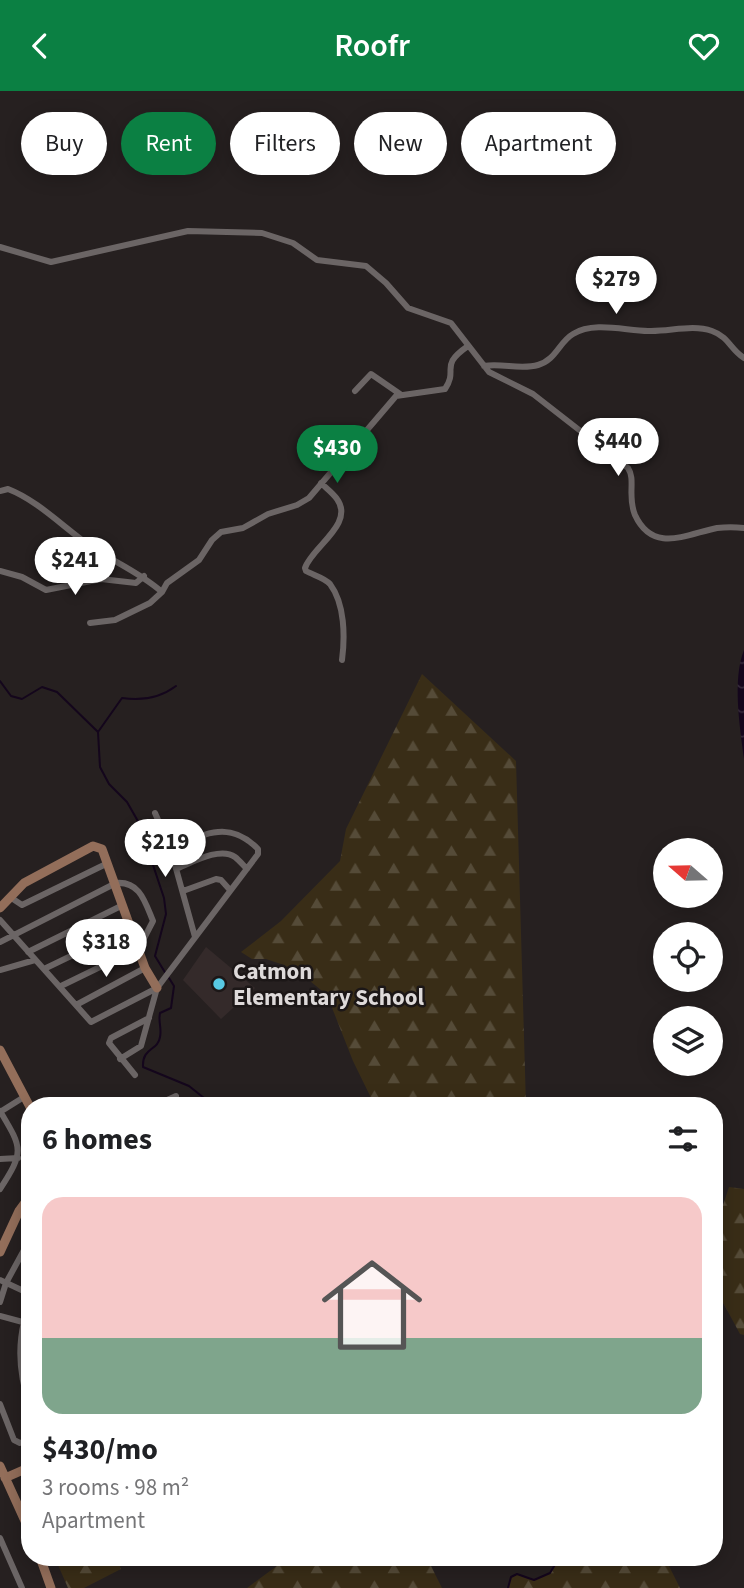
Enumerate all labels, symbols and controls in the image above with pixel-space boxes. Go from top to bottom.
text: Roofr [334,23,410,69]
icon: back [21,27,59,65]
icon: heart [685,27,723,65]
chip: Buy [21,112,107,175]
chip: Rent [121,112,216,175]
chip: Filters [230,112,340,175]
chip: New [354,112,447,175]
chip: Apartment [461,112,616,175]
pin: $279 [575,257,657,316]
text: $279 [592,262,640,295]
pin: $440 [577,419,659,478]
text: $440 [594,424,642,457]
pin: $430 [296,425,378,485]
text: $430 [313,431,361,464]
pin: $241 [34,538,116,597]
text: $241 [51,543,99,576]
pin: $219 [124,819,206,879]
text: $219 [141,825,189,858]
north arrow [653,838,723,908]
map controls [653,838,723,1076]
pin: $318 [65,919,147,979]
button: locate [653,922,723,992]
text: $318 [82,925,130,958]
place label: Catmon Elementary School [233,955,424,1014]
marker: Catmon Elementary School [211,976,227,992]
button: layers [653,1006,723,1076]
text: 6 homes [42,1118,152,1161]
icon: filters [664,1120,702,1158]
icon: home [309,1242,435,1368]
text: $430/mo [42,1428,158,1471]
text: 3 rooms · 98 m² [42,1471,189,1504]
text: Apartment [42,1504,145,1537]

